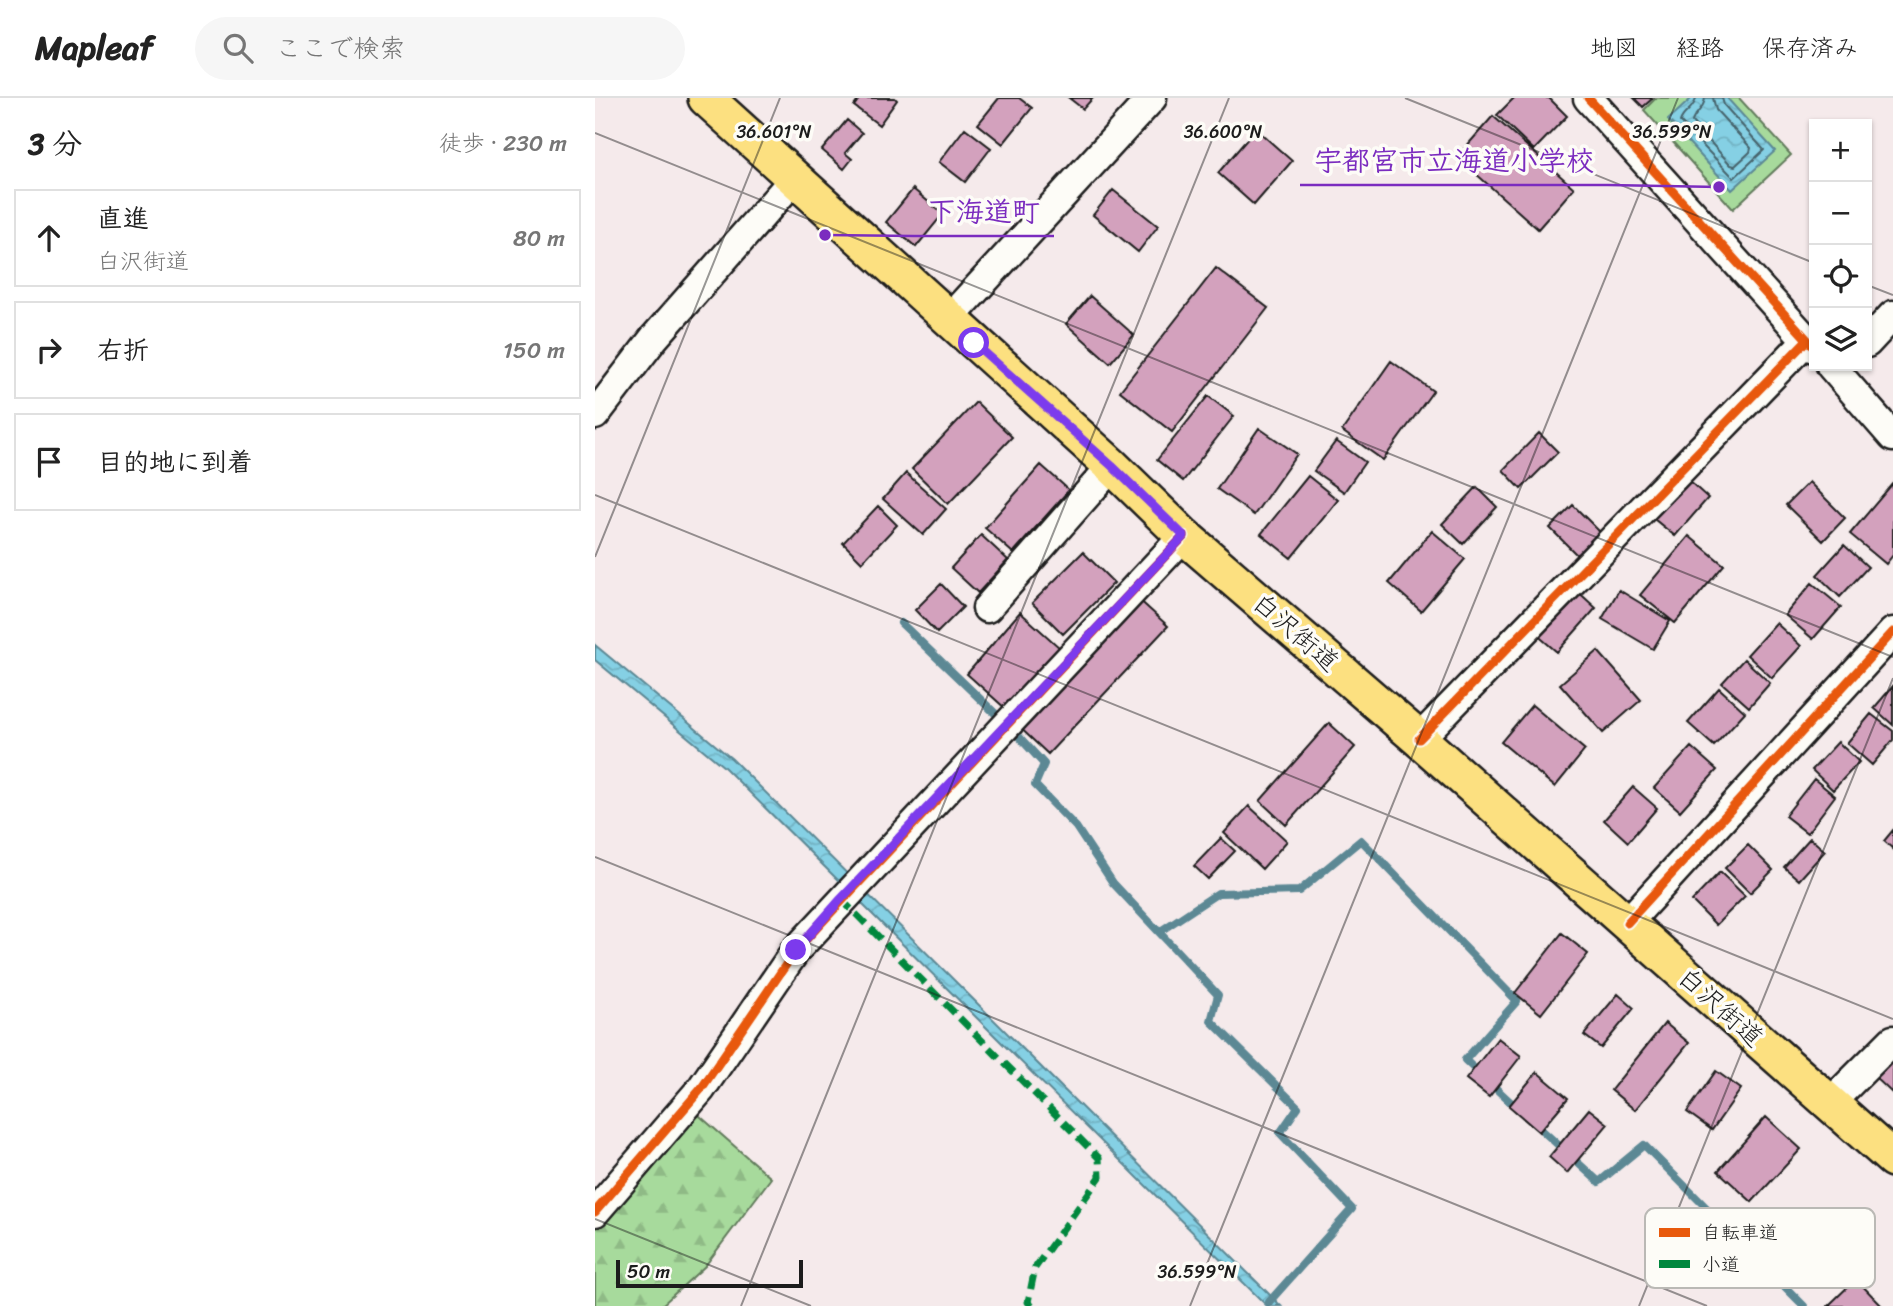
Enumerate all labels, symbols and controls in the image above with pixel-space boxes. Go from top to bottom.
search box [195,17,685,80]
text: Mapleaf [35,19,153,77]
text: ここで検索 [275,25,405,71]
text: 地図 [1590,27,1638,69]
text: 経路 [1676,27,1724,69]
text: 保存済み [1762,27,1858,69]
icon: search [219,29,257,67]
text: 36.601°N [736,116,812,148]
text: 36.600°N [1184,116,1263,148]
text: 36.599°N [1633,116,1712,148]
text: 3 分 [28,117,82,171]
map controls [1809,119,1872,371]
button: + [1809,119,1872,182]
text: 徒歩 · 230 m [439,123,567,164]
callout: 宇都宮市立海道小学校 [1300,136,1608,185]
text: 宇都宮市立海道小学校 [1314,136,1594,185]
button: − [1809,182,1872,245]
callout: 下海道町 [914,187,1054,236]
text: 下海道町 [928,187,1040,236]
text: 直進 [97,195,149,241]
text: 80 m [513,218,565,259]
icon: ahead [30,219,68,257]
text: 白沢街道 [97,241,189,282]
button: locate [1809,245,1872,308]
button: layers [1809,308,1872,371]
text: 右折 [97,327,149,373]
route start [958,327,989,358]
text: 150 m [503,330,565,371]
icon: right [30,331,68,369]
text: 目的地に到着 [97,439,253,485]
icon: arrive [30,443,68,481]
street label: 白沢街道 [1242,581,1350,683]
route end [780,934,811,965]
street label: 白沢街道 [1667,955,1775,1059]
legend [1645,1208,1875,1288]
text: 自転車道 [1702,1216,1778,1249]
text: 小道 [1702,1248,1740,1281]
text: 50 m [627,1255,670,1288]
text: 36.599°N [1158,1256,1237,1288]
scale bar [616,1257,803,1289]

